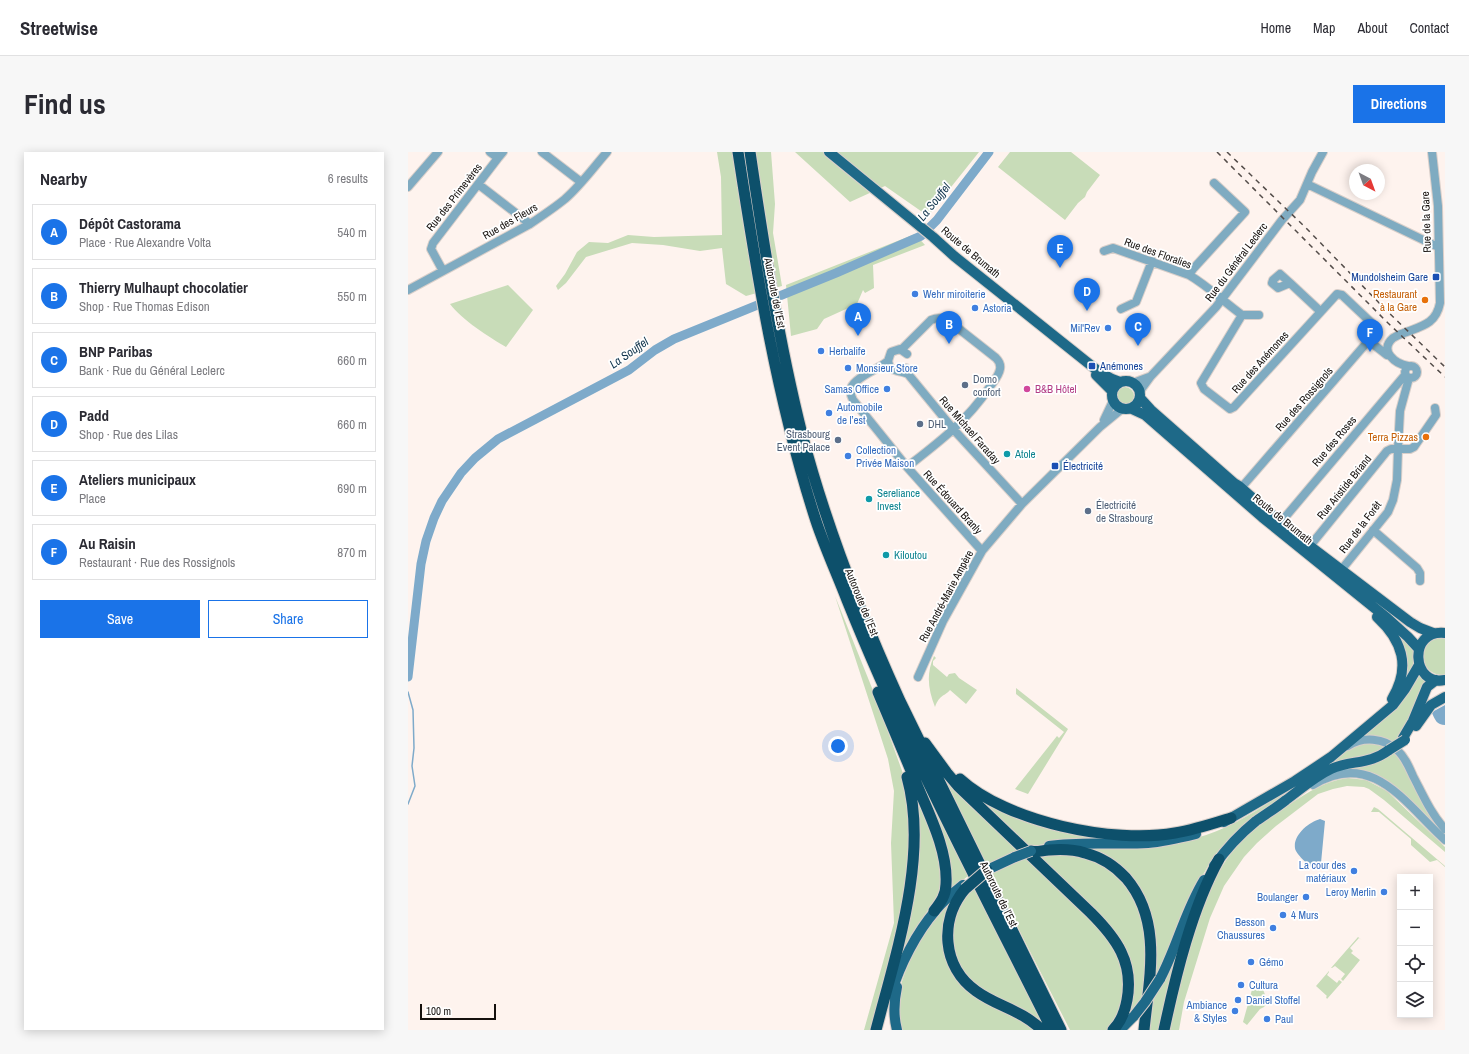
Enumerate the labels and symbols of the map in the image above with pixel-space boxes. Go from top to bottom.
street label: Rue des Primevères [423,160,485,234]
north arrow [1349,164,1385,200]
water label: La Souffel [914,179,955,224]
street label: Rue de la Gare [1418,191,1434,253]
street label: Rue des Fleurs [480,199,540,242]
street label: Rue du Général Leclerc [1202,219,1271,304]
street label: Route de Brumath [938,223,1004,281]
street label: Rue des Floralies [1122,234,1194,272]
pin: E [1047,235,1073,268]
street label: Autoroute de l’Est [761,256,789,330]
place label: Mundolsheim Gare [1351,270,1428,284]
marker: Mundolsheim Gare [1431,272,1441,282]
pin: D [1074,278,1100,311]
place label: Wehr miroiterie [923,287,986,301]
place label: Restaurant à la Gare [1373,287,1417,314]
marker: Wehr miroiterie [910,289,920,299]
marker: Restaurant à la Gare [1420,295,1430,305]
place label: Astoria [982,301,1012,315]
pin: A [845,303,871,336]
marker: Astoria [970,303,980,313]
pin: B [936,311,962,344]
pin: C [1125,313,1151,346]
pin: F [1357,319,1383,352]
place label: Mil'Rev [1070,321,1100,335]
marker: Mil'Rev [1103,323,1113,333]
street label: Rue des Anémones [1228,328,1292,396]
water label: La Souffel [606,333,652,372]
place label: Herbalife [829,344,866,358]
marker: Herbalife [816,346,826,356]
place label: Anémones [1099,359,1144,373]
place label: Monsieur Store [856,361,918,375]
marker: Anémones [1087,361,1097,371]
marker: Monsieur Store [843,363,853,373]
street label: Rue des Rossignols [1272,364,1336,434]
place label: Domo confort [973,372,1001,399]
marker: Domo confort [960,380,970,390]
place label: Samas Office [825,382,879,396]
place label: B&B Hôtel [1035,382,1077,396]
marker: Samas Office [882,384,892,394]
marker: B&B Hôtel [1022,384,1032,394]
street label: Rue Michael Faraday [937,393,1004,467]
place label: Automobile de l’est [836,400,883,427]
marker: Automobile de l’est [824,408,834,418]
street label: Rue des Roses [1309,413,1359,469]
place label: DHL [928,417,946,431]
marker: DHL [915,419,925,429]
place label: Strasbourg Event Palace [777,427,830,454]
place label: Terra Pizzas [1368,430,1418,444]
marker: Terra Pizzas [1421,432,1431,442]
marker: Strasbourg Event Palace [833,435,843,445]
place label: Collection Privée Maison [856,443,914,470]
place label: Atole [1014,447,1036,461]
marker: Atole [1002,449,1012,459]
marker: Collection Privée Maison [843,451,853,461]
street label: Rue Aristide Briand [1314,452,1374,522]
place label: Électricité [1063,459,1103,473]
marker: Électricité [1050,461,1060,471]
street label: Rue Édouard Branly [921,467,986,537]
place label: Sereliance Invest [877,486,920,513]
street label: Route de Brumath [1250,491,1316,547]
marker: Sereliance Invest [864,494,874,504]
place label: Électricité de Strasbourg [1096,498,1153,525]
street label: Rue de la Forêt [1336,498,1384,556]
marker: Électricité de Strasbourg [1083,506,1093,516]
place label: Kiloutou [894,548,927,562]
street label: Rue André-Marie Ampère [916,548,976,644]
marker: Kiloutou [881,550,891,560]
street label: Autoroute de l’Est [842,565,882,638]
your location [828,736,848,756]
street label: Autoroute de l’Est [977,858,1021,930]
place label: La cour des matériaux [1299,858,1346,885]
marker: La cour des matériaux [1349,866,1359,876]
place label: Leroy Merlin [1326,885,1376,899]
marker: Leroy Merlin [1379,887,1389,897]
place label: Boulanger [1257,890,1298,904]
marker: Boulanger [1301,892,1311,902]
place label: 4 Murs [1291,908,1319,922]
marker: 4 Murs [1278,910,1288,920]
place label: Besson Chaussures [1217,915,1265,942]
marker: Besson Chaussures [1268,923,1278,933]
place label: Gémo [1259,955,1284,969]
marker: Gémo [1246,957,1256,967]
place label: Cultura [1249,978,1278,992]
marker: Cultura [1236,980,1246,990]
place label: Daniel Stoffel [1246,993,1300,1007]
marker: Daniel Stoffel [1233,995,1243,1005]
place label: Ambiance & Styles [1185,998,1227,1025]
scale bar [420,1002,496,1021]
marker: Ambiance & Styles [1230,1006,1240,1016]
place label: Paul [1275,1012,1293,1026]
marker: Paul [1262,1014,1272,1024]

